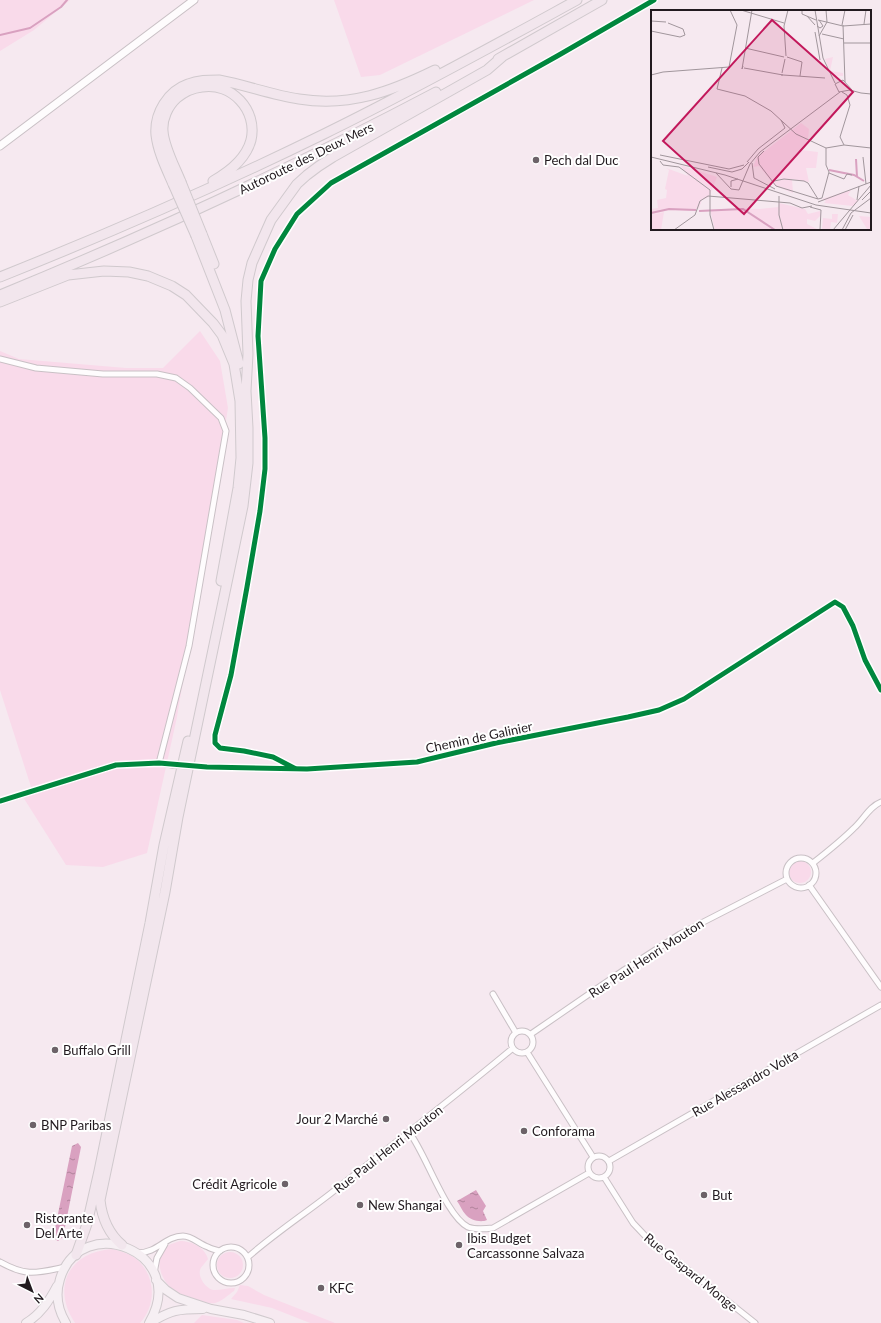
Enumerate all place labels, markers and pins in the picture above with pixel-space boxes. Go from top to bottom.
place label: Pech dal Duc [544,152,619,168]
marker: Pech dal Duc [531,155,541,165]
place label: Buffalo Grill [63,1042,131,1058]
marker: Buffalo Grill [50,1045,60,1055]
place label: Jour 2 Marché [296,1111,378,1127]
marker: Jour 2 Marché [381,1114,391,1124]
place label: BNP Paribas [41,1117,112,1133]
marker: BNP Paribas [28,1120,38,1130]
place label: Conforama [532,1123,595,1139]
marker: Conforama [519,1126,529,1136]
place label: Crédit Agricole [192,1176,277,1192]
marker: Crédit Agricole [280,1179,290,1189]
place label: But [712,1187,733,1203]
marker: But [699,1190,709,1200]
place label: New Shangai [368,1197,442,1213]
marker: New Shangai [355,1200,365,1210]
place label: Ristorante Del Arte [35,1210,94,1241]
marker: Ristorante Del Arte [22,1220,32,1230]
place label: Ibis Budget Carcassonne Salvaza [467,1230,584,1261]
marker: Ibis Budget Carcassonne Salvaza [454,1240,464,1250]
place label: KFC [329,1280,354,1296]
marker: KFC [316,1283,326,1293]

